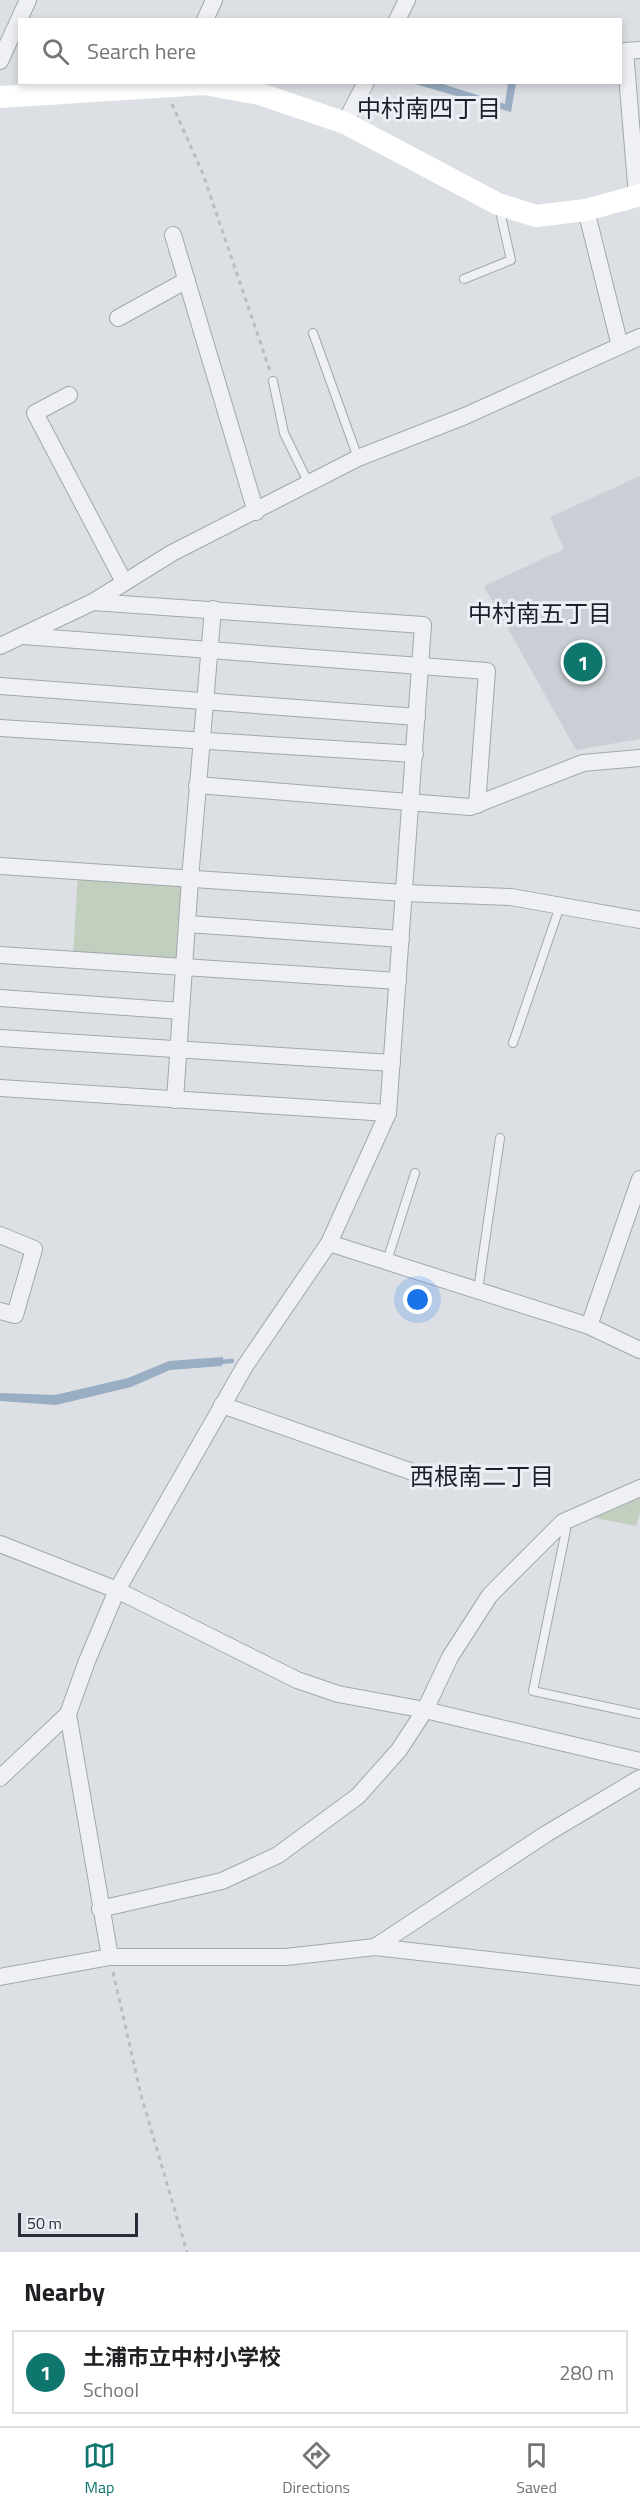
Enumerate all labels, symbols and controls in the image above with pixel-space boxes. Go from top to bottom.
search box [18,18,622,84]
text: Search here [87,34,196,68]
icon: search [39,35,72,68]
district label: 中村南四丁目 [357,90,501,126]
district label: 中村南五丁目 [468,595,612,631]
pin: 1 [564,640,602,684]
your location [403,1285,432,1314]
district label: 西根南二丁目 [410,1458,554,1494]
scale bar [18,2210,138,2238]
text: 50 m [27,2211,62,2235]
text: Nearby [24,2272,105,2311]
text: 土浦市立中村小学校 [83,2340,281,2374]
text: 1 [40,2357,51,2388]
text: 280 m [559,2357,614,2388]
text: School [83,2374,139,2405]
tab: Map [83,2439,116,2499]
tab: Directions [282,2439,350,2499]
tab: Saved [516,2439,557,2499]

